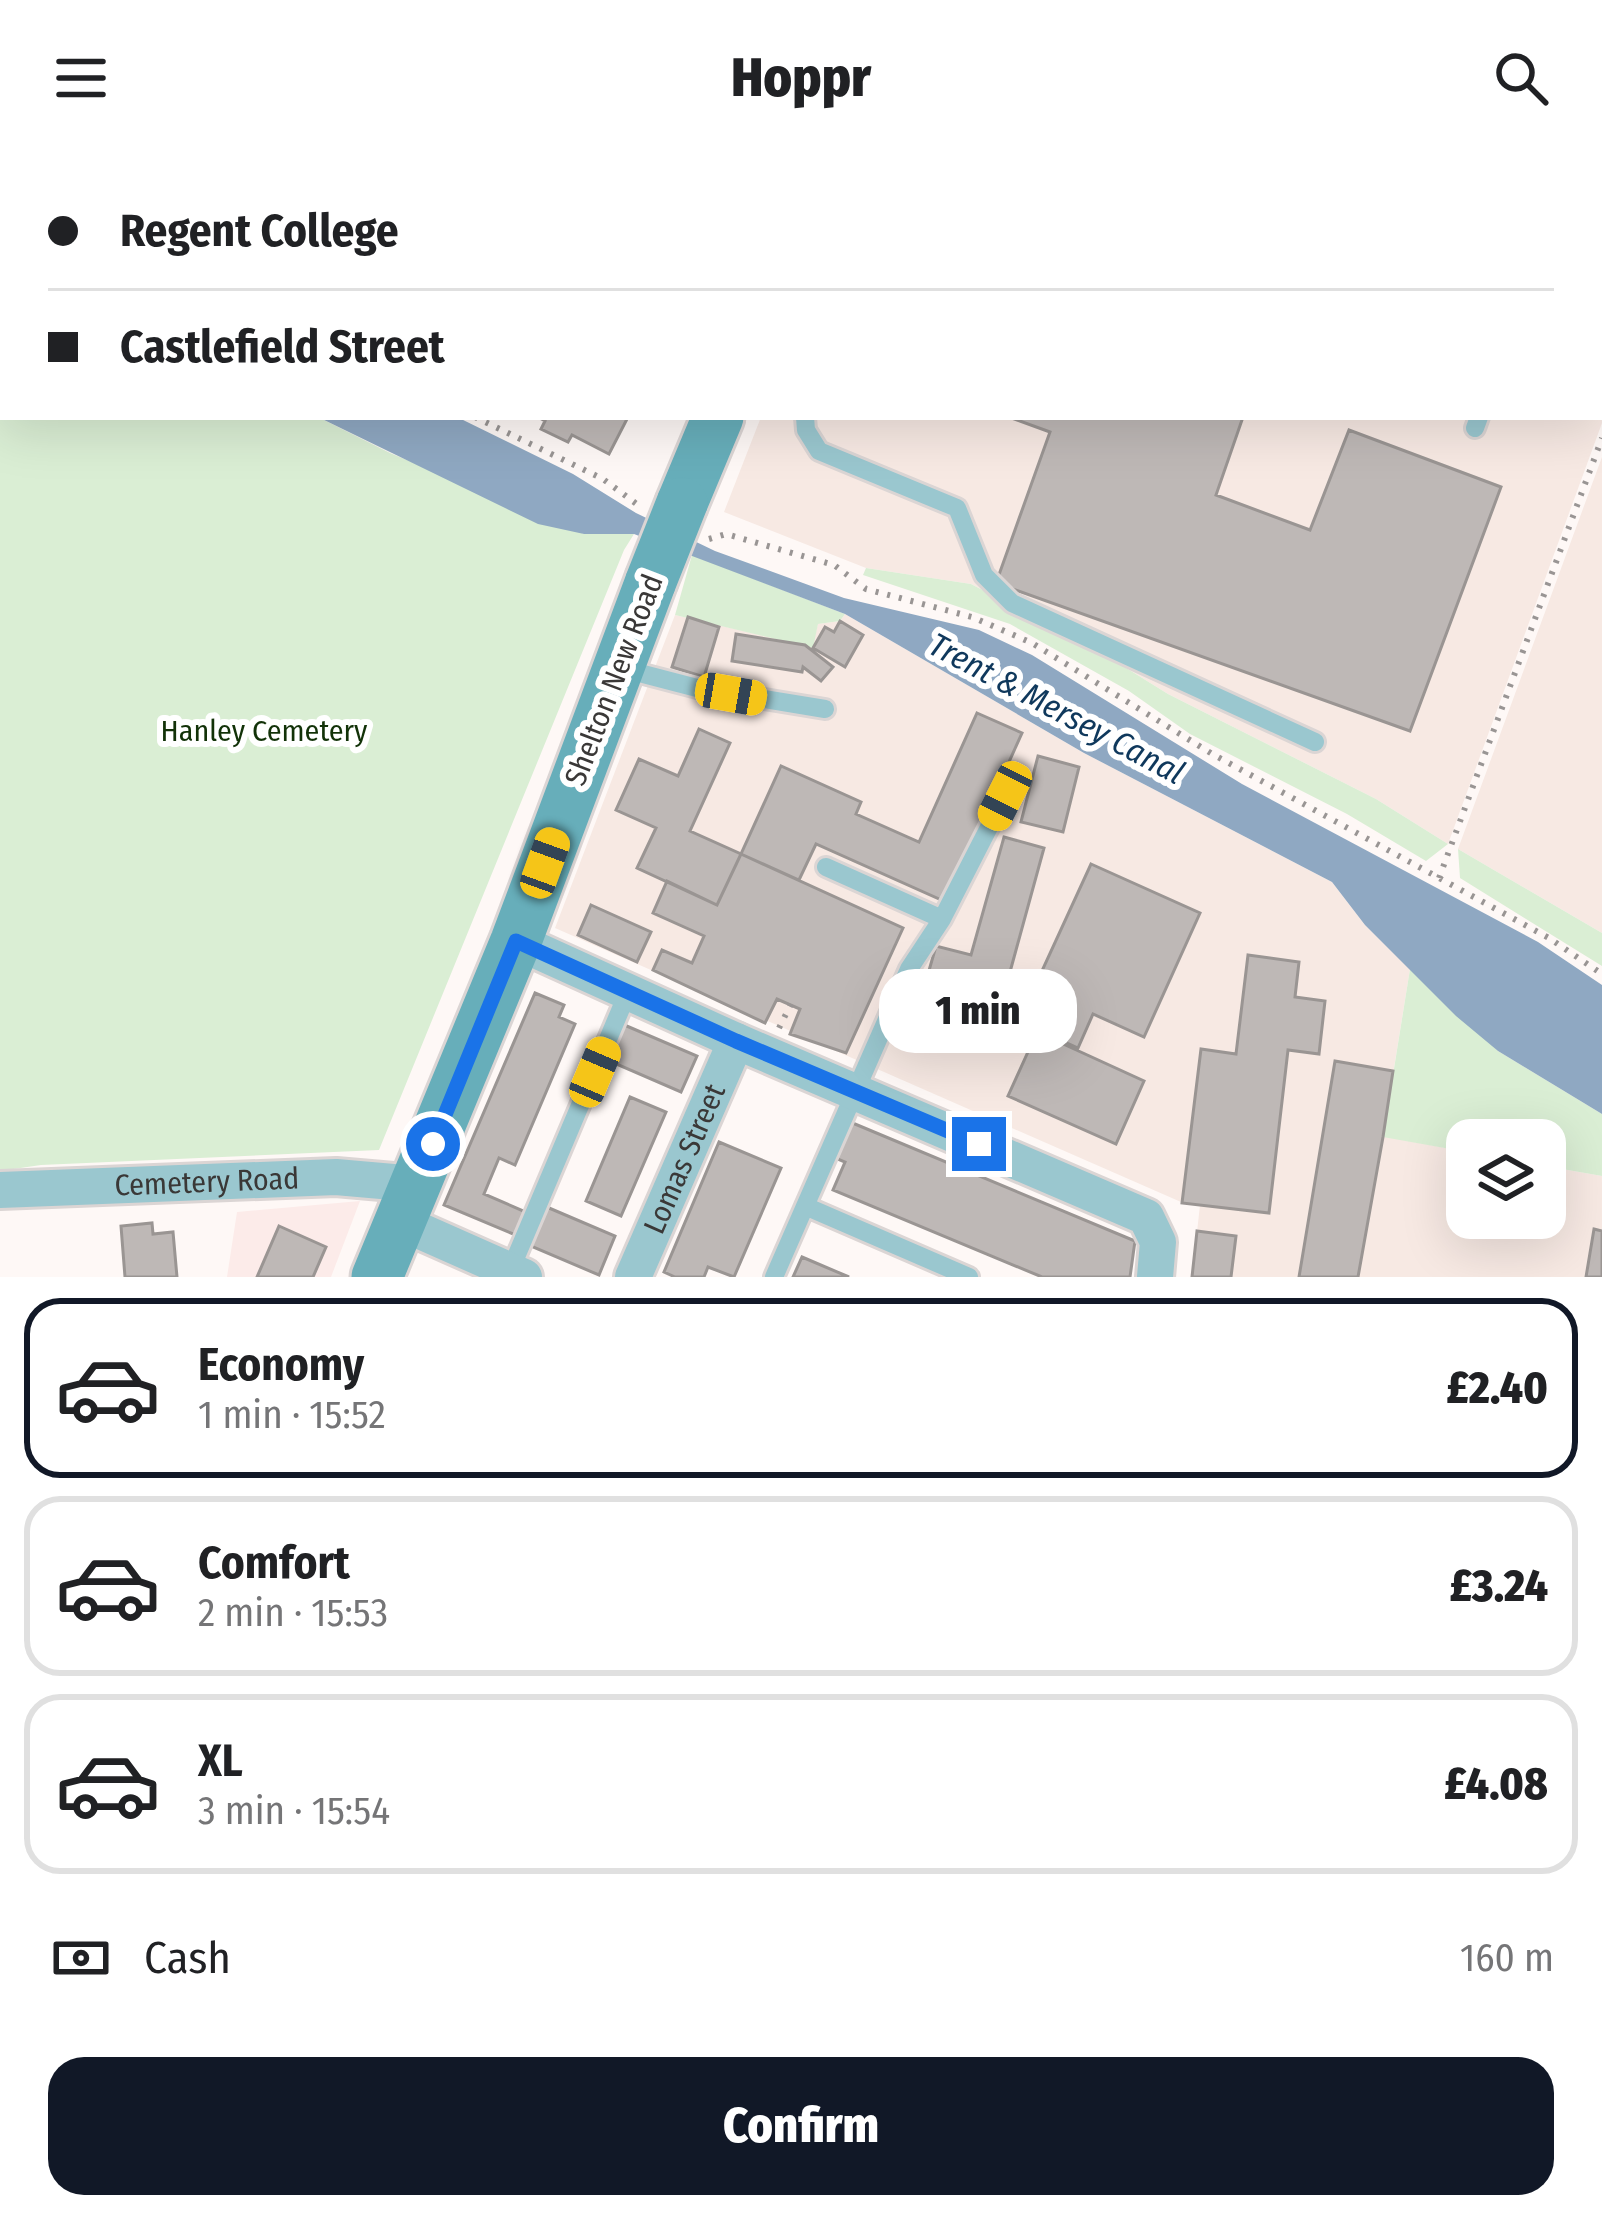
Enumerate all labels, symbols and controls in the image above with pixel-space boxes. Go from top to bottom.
icon: menu [48,45,114,111]
icon: search [1488,45,1554,111]
text: Hoppr [731,46,871,110]
text: Regent College [120,204,398,258]
text: Castlefield Street [120,320,445,374]
street label: Shelton New Road [557,569,671,791]
water label: Trent & Mersey Canal [922,625,1191,793]
car [692,670,770,718]
park label: Hanley Cemetery [161,713,368,749]
car [973,756,1037,836]
car [516,823,574,903]
callout: 1 min [880,970,1078,1054]
text: 1 min [936,988,1020,1034]
car [564,1032,626,1112]
street label: Lomas Street [636,1078,733,1239]
route start [406,1117,460,1171]
route end [952,1117,1006,1171]
map controls [1446,1119,1566,1239]
button: layers [1446,1119,1566,1239]
street label: Cemetery Road [114,1160,300,1204]
icon: car [54,1334,162,1442]
text: Economy [198,1338,364,1392]
text: £2.40 [1446,1361,1548,1415]
text: 1 min · 15:52 [198,1392,386,1438]
icon: car [54,1532,162,1640]
text: Comfort [198,1536,350,1590]
text: £3.24 [1450,1559,1548,1613]
text: 2 min · 15:53 [198,1590,388,1636]
icon: car [54,1730,162,1838]
text: XL [198,1734,243,1788]
text: £4.08 [1444,1757,1548,1811]
text: 3 min · 15:54 [198,1788,390,1834]
icon: cash [48,1925,114,1991]
text: Cash [144,1931,231,1985]
text: 160 m [1460,1935,1554,1981]
button: Confirm [48,2057,1554,2195]

